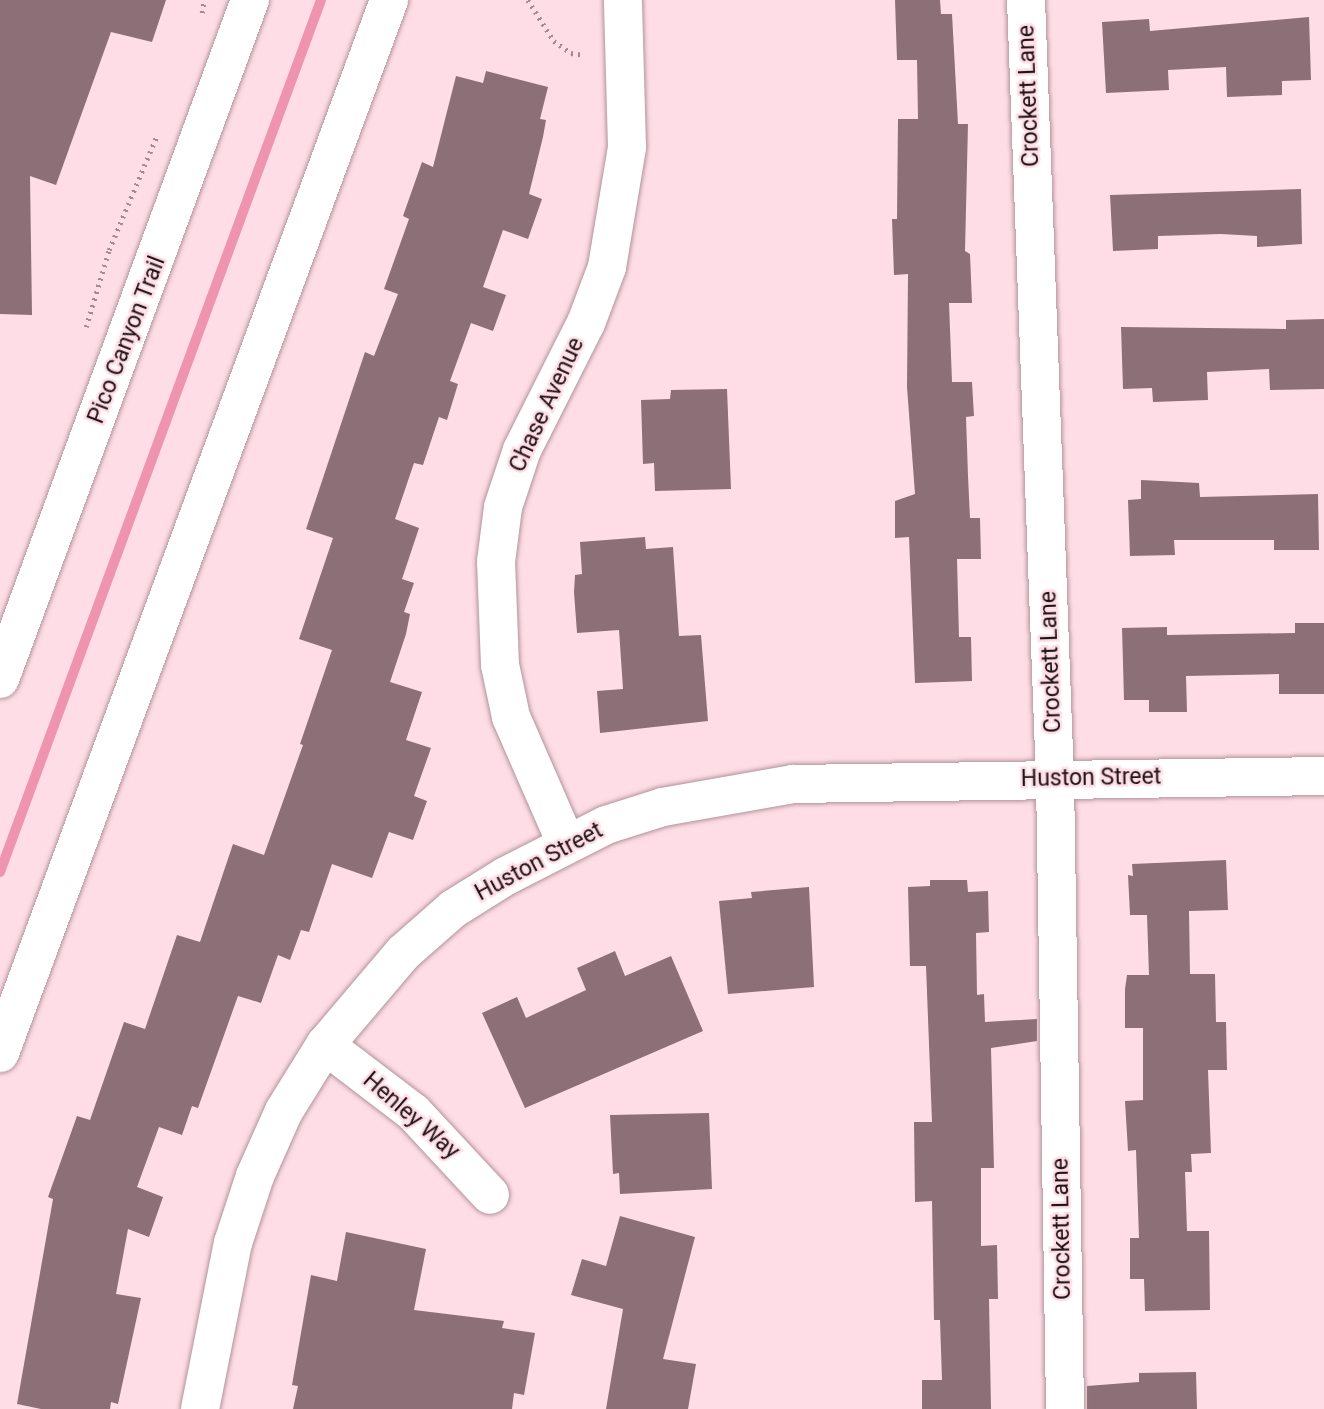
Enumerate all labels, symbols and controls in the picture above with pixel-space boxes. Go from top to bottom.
street label: Crockett Lane [1013,25,1045,167]
street label: Pico Canyon Trail [82,252,172,428]
street label: Chase Avenue [504,333,590,477]
street label: Crockett Lane [1035,591,1067,733]
street label: Huston Street [1021,763,1161,793]
street label: Huston Street [471,817,607,907]
street label: Henley Way [357,1067,465,1165]
street label: Crockett Lane [1047,1158,1077,1300]

